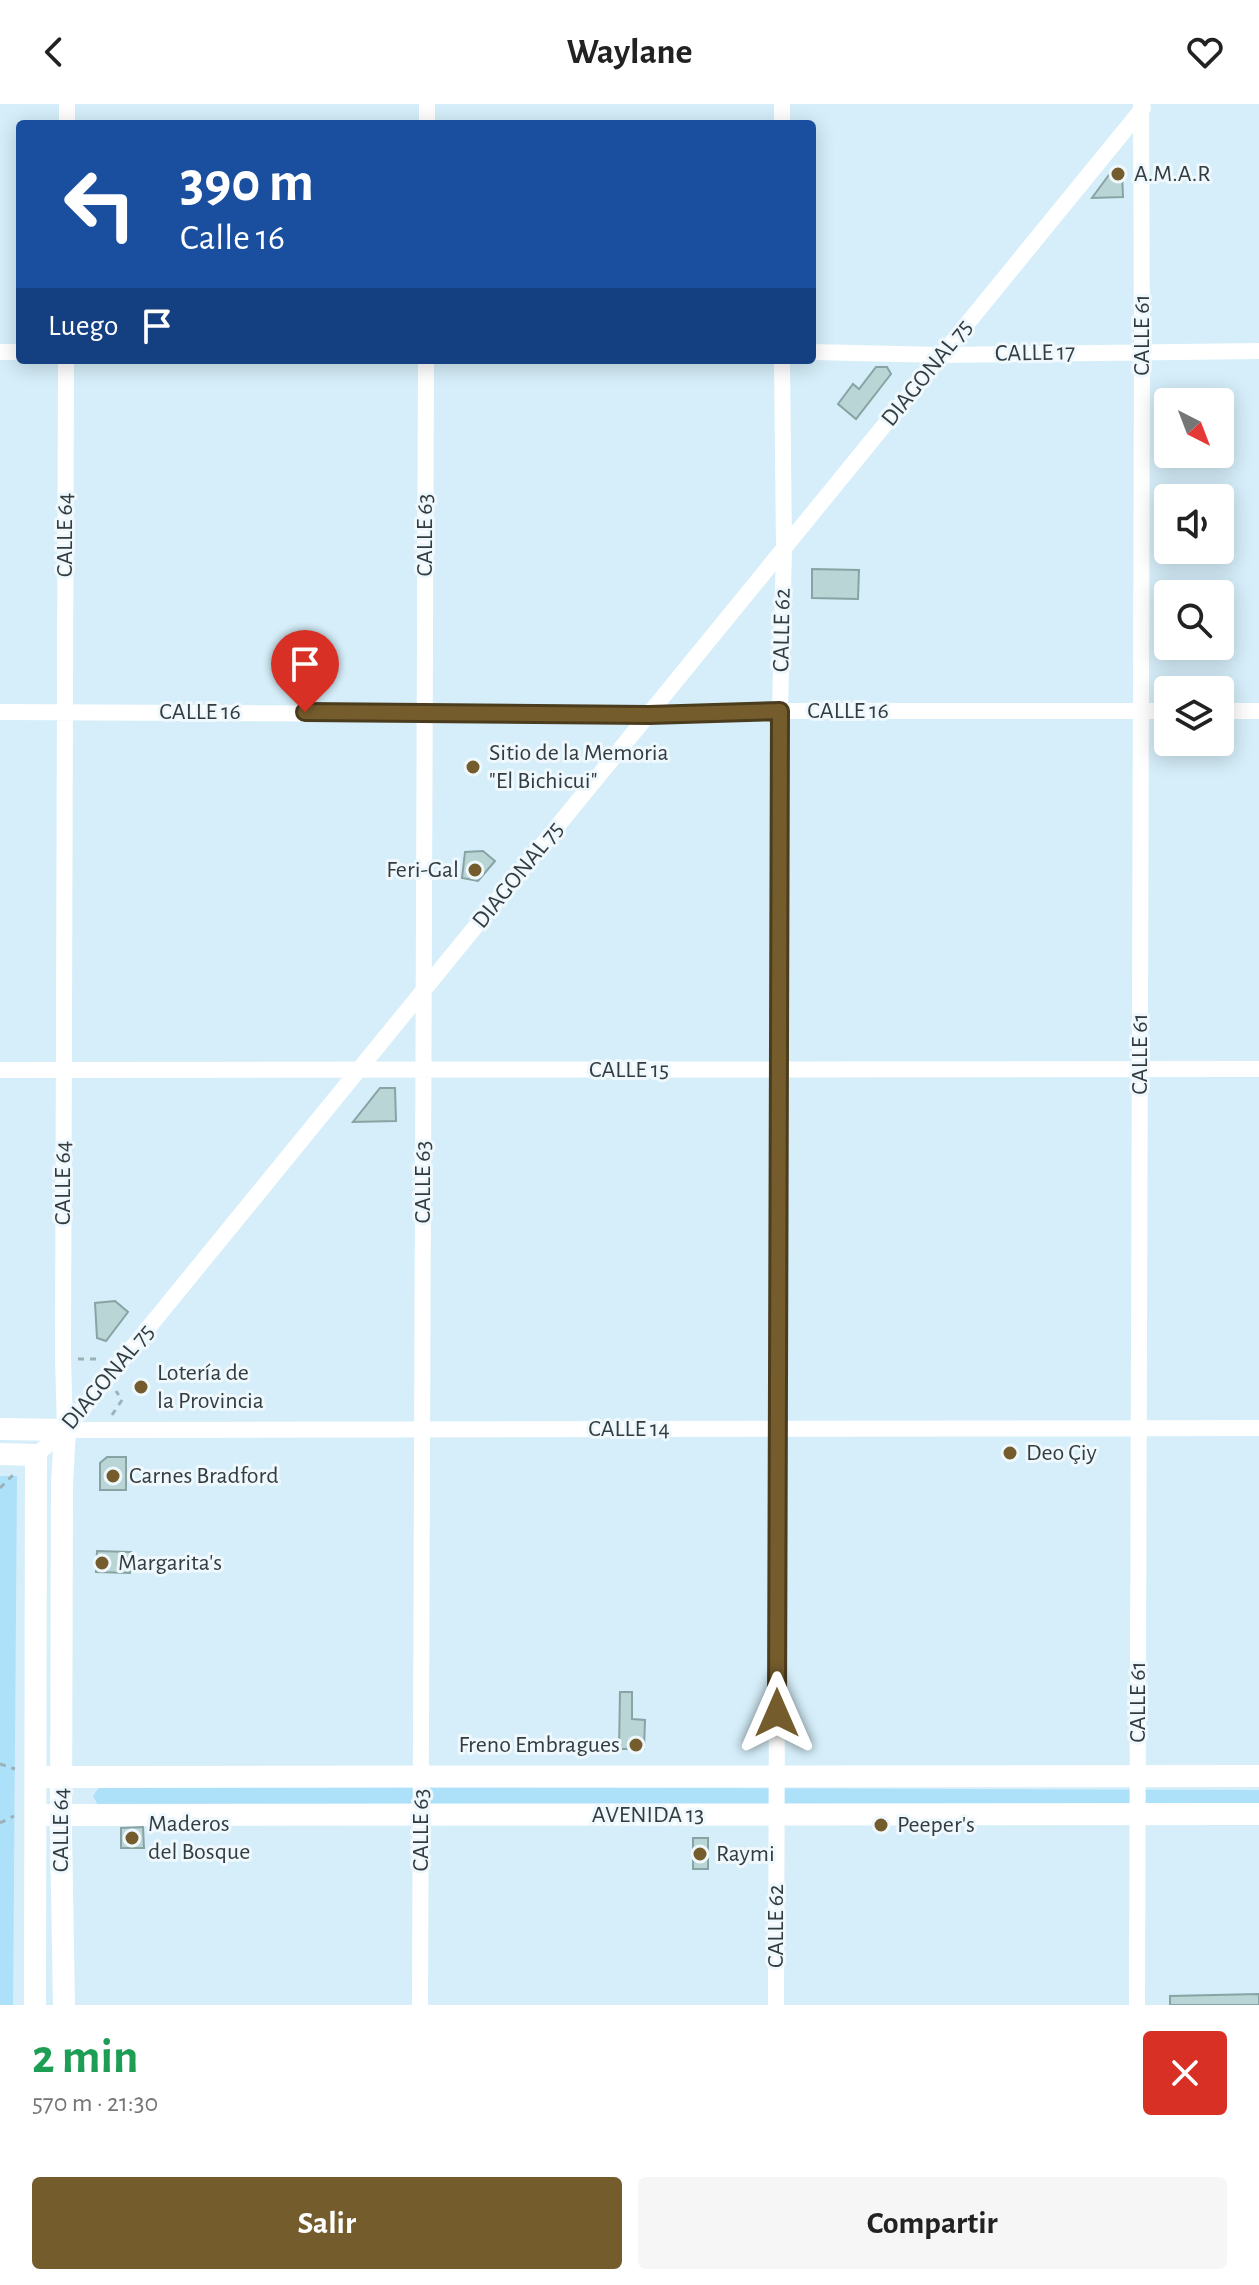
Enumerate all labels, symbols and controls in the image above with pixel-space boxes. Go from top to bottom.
icon: back [32,30,76,74]
icon: heart [1183,30,1227,74]
text: Waylane [566,34,693,70]
icon: left [48,152,152,256]
text: 390 m [180,155,314,211]
place label: A.M.A.R [1134,162,1211,186]
marker: A.M.A.R [1109,165,1127,183]
text: Calle 16 [180,220,285,256]
street label: CALLE 61 [1130,294,1154,376]
icon: arrive [135,304,179,348]
text: Luego [48,311,119,341]
street label: DIAGONAL 75 [877,315,977,431]
street label: CALLE 17 [995,340,1075,366]
north arrow [1154,388,1234,468]
map controls [1154,388,1234,756]
button: sound [1154,484,1234,564]
street label: CALLE 64 [53,493,77,577]
street label: CALLE 63 [413,493,437,577]
button: search [1154,580,1234,660]
street label: CALLE 62 [769,588,795,672]
pin [271,630,339,712]
icon: arrive [283,642,327,686]
button: layers [1154,676,1234,756]
street label: CALLE 16 [807,699,889,723]
street label: CALLE 16 [159,700,241,724]
place label: Sitio de la Memoria "El Bichicui" [489,741,669,793]
marker: Sitio de la Memoria "El Bichicui" [464,758,482,776]
street label: DIAGONAL 75 [468,817,568,933]
place label: Feri-Gal [386,858,459,882]
marker: Feri-Gal [466,861,484,879]
street label: CALLE 61 [1128,1013,1152,1095]
street label: CALLE 15 [589,1058,669,1082]
street label: CALLE 63 [411,1140,435,1224]
street label: CALLE 64 [51,1141,75,1225]
street label: DIAGONAL 75 [57,1320,159,1434]
place label: Lotería de la Provincia [157,1361,264,1413]
marker: Lotería de la Provincia [132,1378,150,1396]
street label: CALLE 14 [588,1417,670,1441]
place label: Deo Çiy [1026,1441,1097,1465]
marker: Deo Çiy [1001,1444,1019,1462]
place label: Carnes Bradford [129,1464,279,1488]
marker: Carnes Bradford [104,1467,122,1485]
place label: Margarita's [118,1551,222,1575]
marker: Margarita's [93,1554,111,1572]
street label: CALLE 61 [1126,1661,1150,1743]
position arrow [735,1671,819,1755]
place label: Freno Embragues [458,1733,620,1757]
marker: Freno Embragues [627,1736,645,1754]
street label: CALLE 64 [49,1788,73,1872]
street label: CALLE 63 [409,1788,433,1872]
street label: AVENIDA 13 [592,1803,704,1827]
place label: Maderos del Bosque [148,1812,250,1864]
place label: Peeper's [897,1813,975,1837]
marker: Peeper's [872,1816,890,1834]
marker: Maderos del Bosque [123,1829,141,1847]
place label: Raymi [716,1842,775,1866]
marker: Raymi [691,1845,709,1863]
street label: CALLE 62 [764,1884,788,1968]
button: close [1143,2031,1227,2115]
text: 2 min [32,2034,139,2082]
text: 570 m · 21:30 [32,2090,158,2116]
button: Salir [32,2177,622,2269]
button: Compartir [638,2177,1227,2269]

